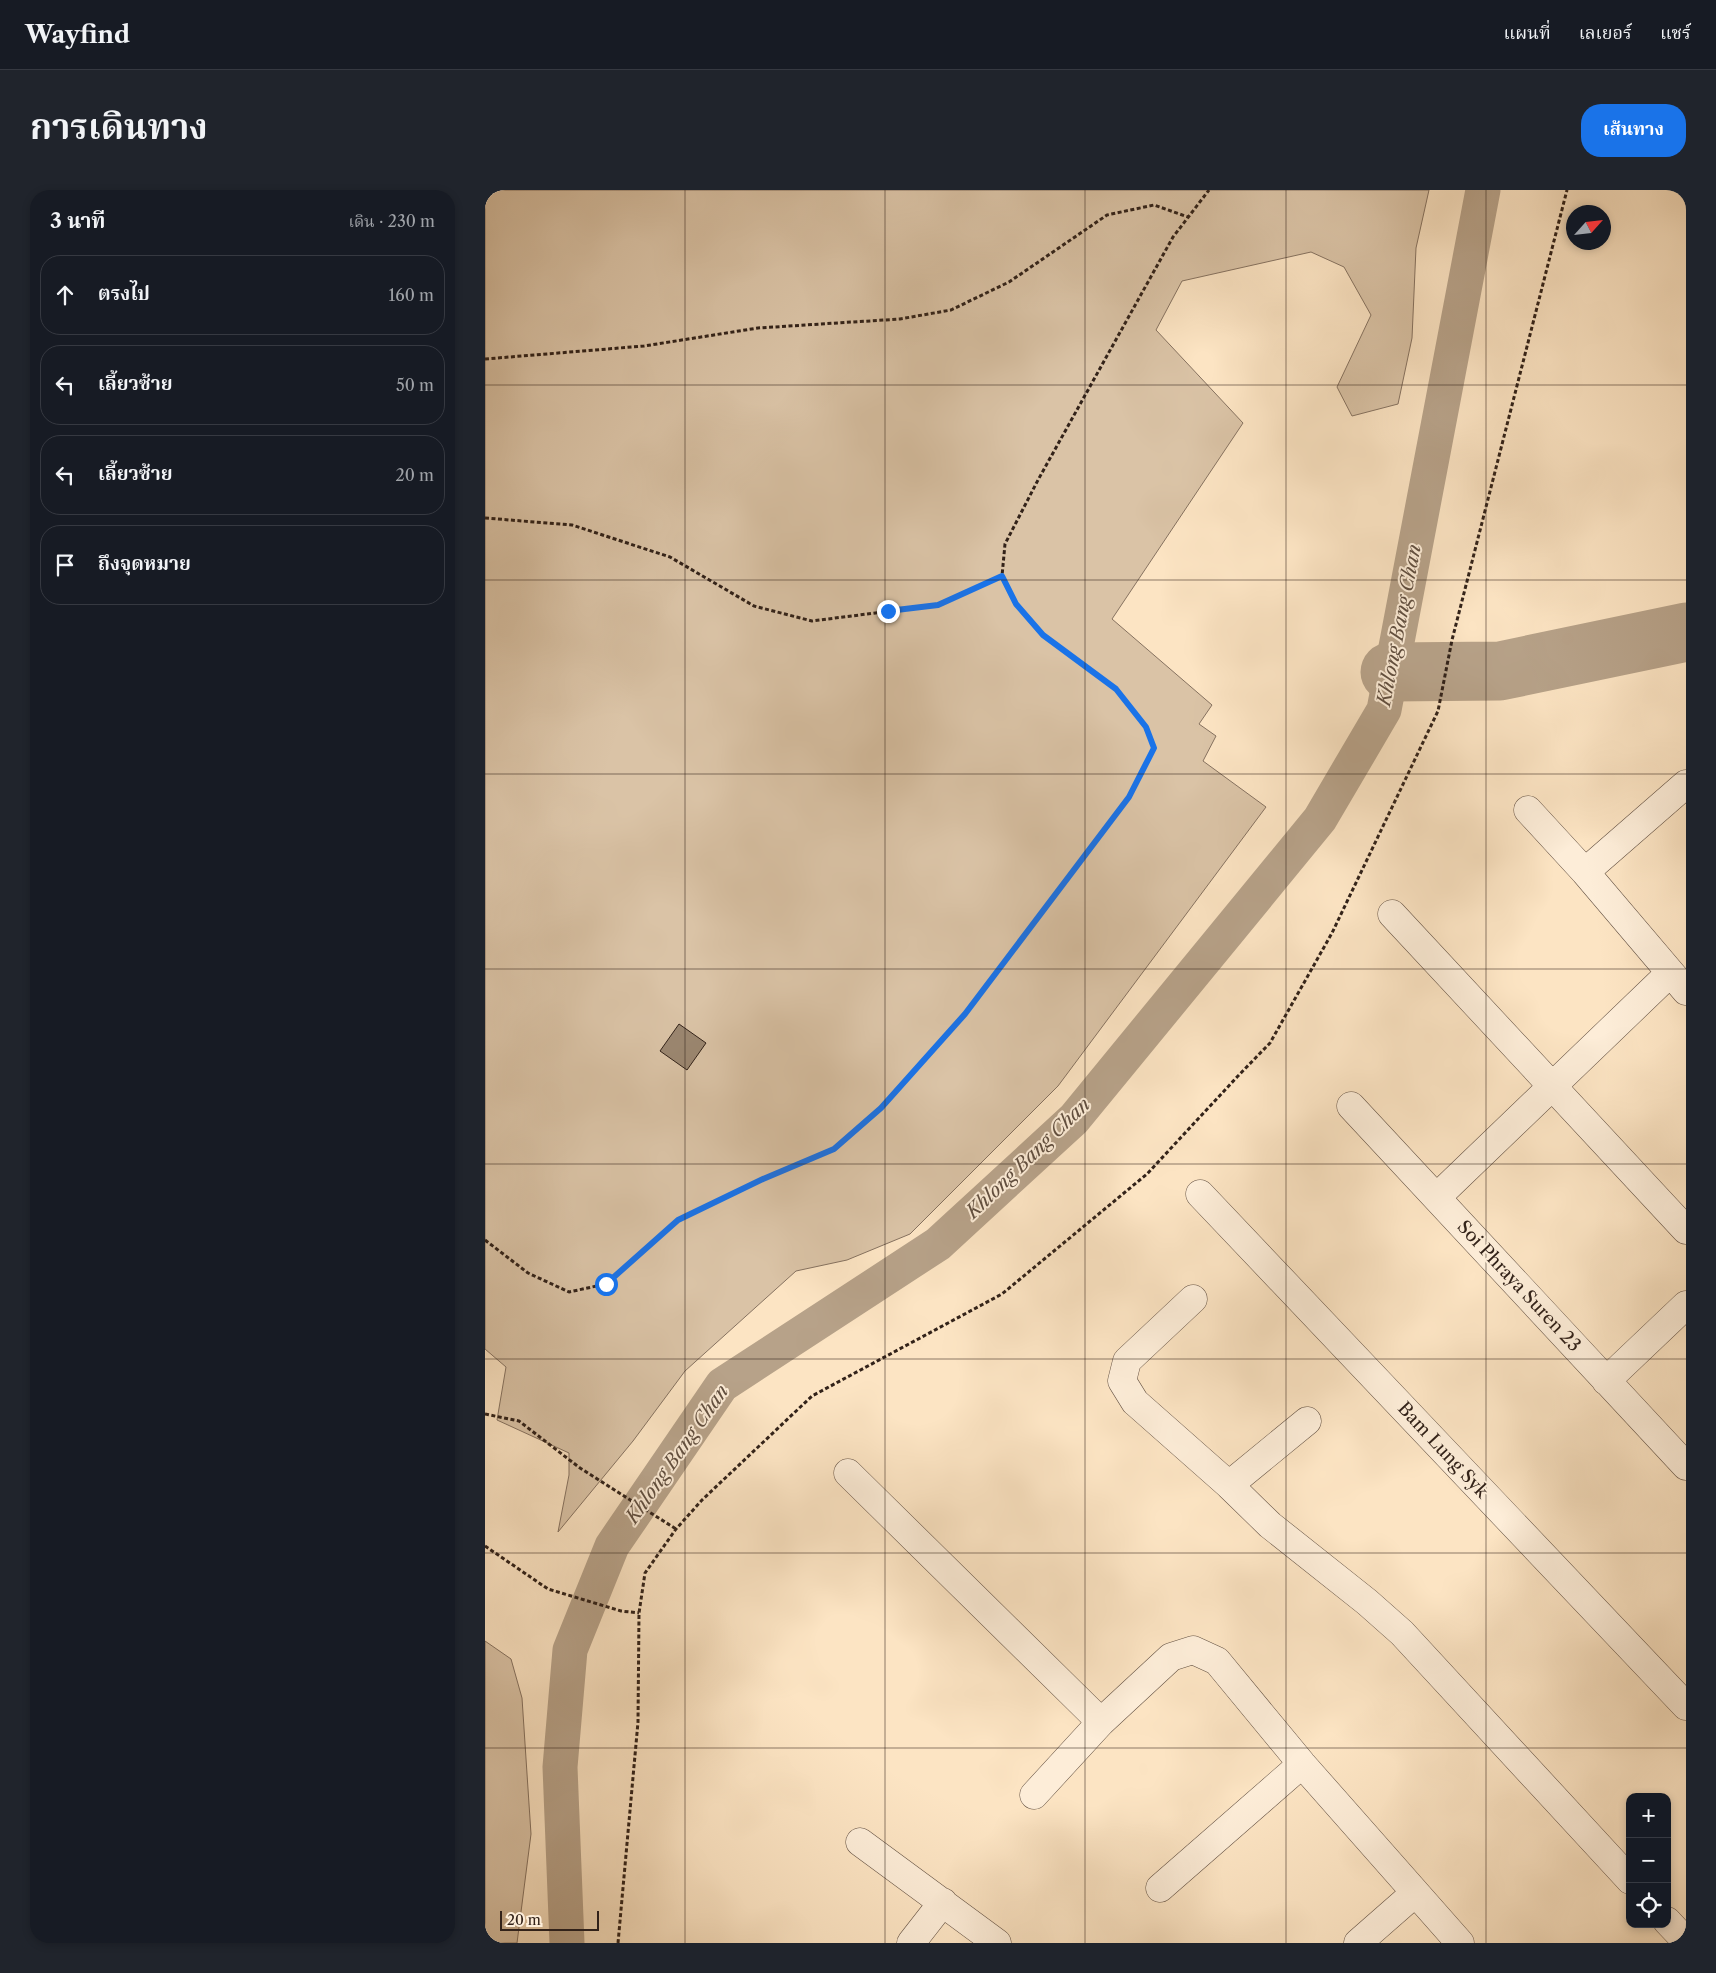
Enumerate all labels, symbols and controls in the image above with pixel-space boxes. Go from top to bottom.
text: Wayfind [25,20,130,49]
text: แผนที่ [1503,22,1551,44]
text: เลเยอร์ [1579,22,1632,44]
text: แชร์ [1660,22,1691,44]
button: เส้นทาง [1581,104,1686,157]
text: การเดินทาง [30,105,208,148]
north arrow [1566,205,1611,250]
text: 3 นาที [50,208,106,233]
text: เดิน · 230 m [348,211,435,231]
icon: ahead [51,281,79,309]
text: ตรงไป [98,282,150,305]
text: 160 m [389,285,434,305]
icon: left [51,371,79,399]
text: เลี้ยวซ้าย [98,372,172,395]
text: 50 m [396,375,434,395]
icon: left [51,461,79,489]
text: เลี้ยวซ้าย [98,462,172,485]
text: 20 m [395,465,434,485]
water label: Khlong Bang Chan [1372,542,1426,710]
icon: arrive [51,551,79,579]
text: ถึงจุดหมาย [98,552,191,575]
route end [877,600,900,623]
water label: Khlong Bang Chan [960,1093,1095,1225]
street label: Soi Phraya Suren 23 [1453,1216,1585,1356]
route start [595,1273,618,1296]
water label: Khlong Bang Chan [619,1380,733,1529]
street label: Bam Lung Syk [1393,1398,1494,1504]
map controls [1626,1793,1671,1928]
button: + [1626,1793,1671,1838]
button: − [1626,1838,1671,1883]
button: locate [1626,1883,1671,1928]
scale bar [500,1908,599,1931]
text: 20 m [507,1911,541,1929]

